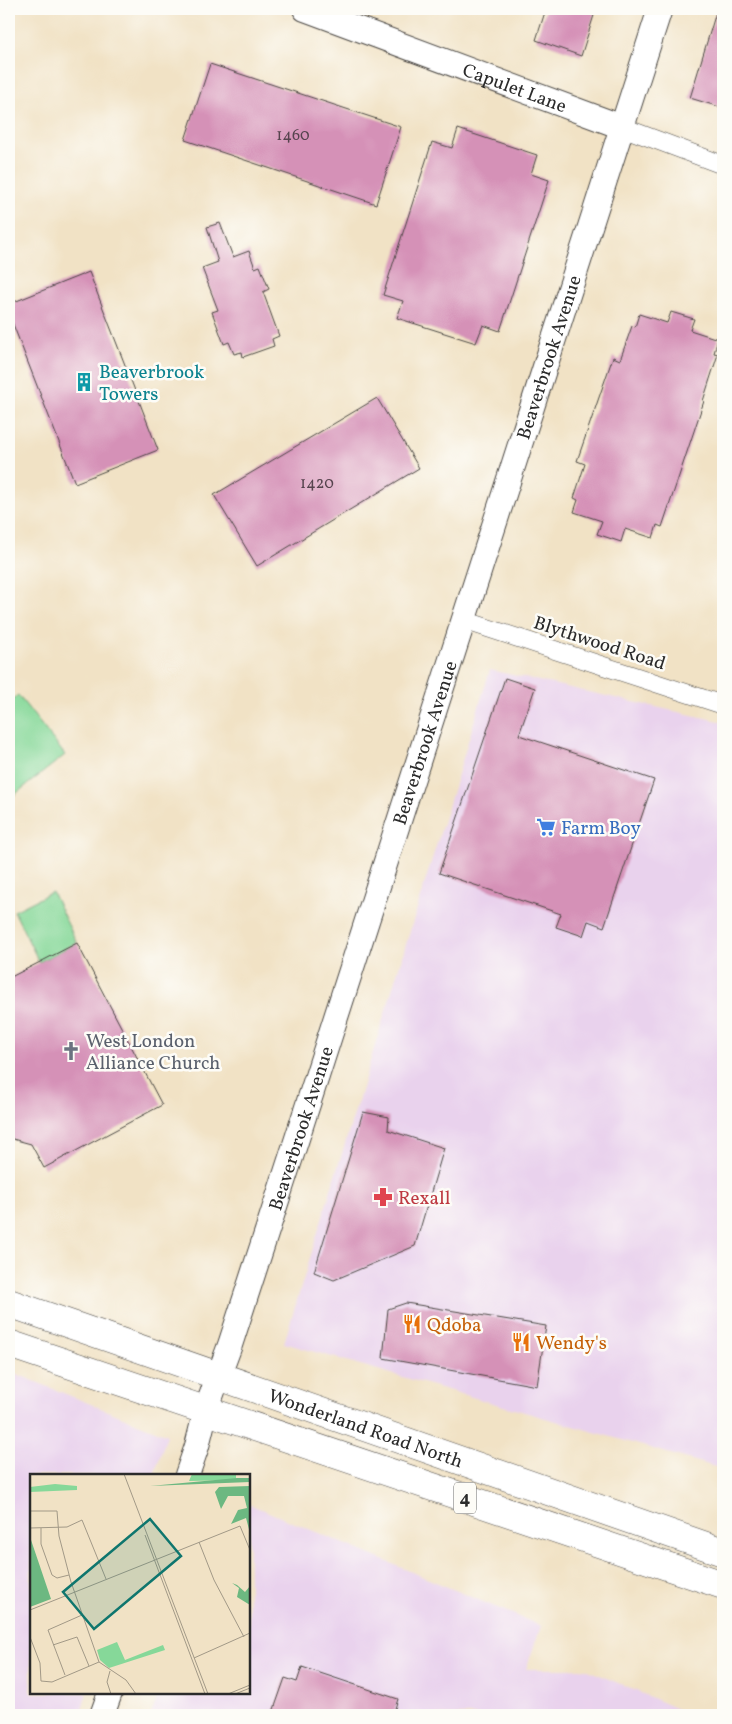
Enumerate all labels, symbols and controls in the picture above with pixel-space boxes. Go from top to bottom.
street label: Capulet Lane [459,58,570,120]
house number: 1460 [276,125,310,147]
street label: Beaverbrook Avenue [511,272,589,443]
place label: Beaverbrook Towers [99,360,204,408]
building icon: Beaverbrook Towers [73,371,95,393]
house number: 1420 [300,473,334,495]
street label: Blythwood Road [530,610,669,677]
street label: Beaverbrook Avenue [388,658,465,829]
supermarket icon: Farm Boy [535,816,557,838]
place label: Farm Boy [561,816,641,842]
place label: West London Alliance Church [86,1029,220,1077]
church icon: West London Alliance Church [60,1040,82,1062]
street label: Beaverbrook Avenue [263,1043,341,1214]
pharmacy icon: Rexall [372,1186,394,1208]
place label: Rexall [398,1186,451,1212]
restaurant icon: Qdoba [401,1313,423,1335]
place label: Qdoba [427,1313,481,1339]
restaurant icon: Wendy's [510,1331,532,1353]
place label: Wendy's [536,1331,607,1357]
street label: Wonderland Road North [264,1383,466,1475]
inset map [30,1474,250,1694]
road number: 4 [454,1482,476,1514]

